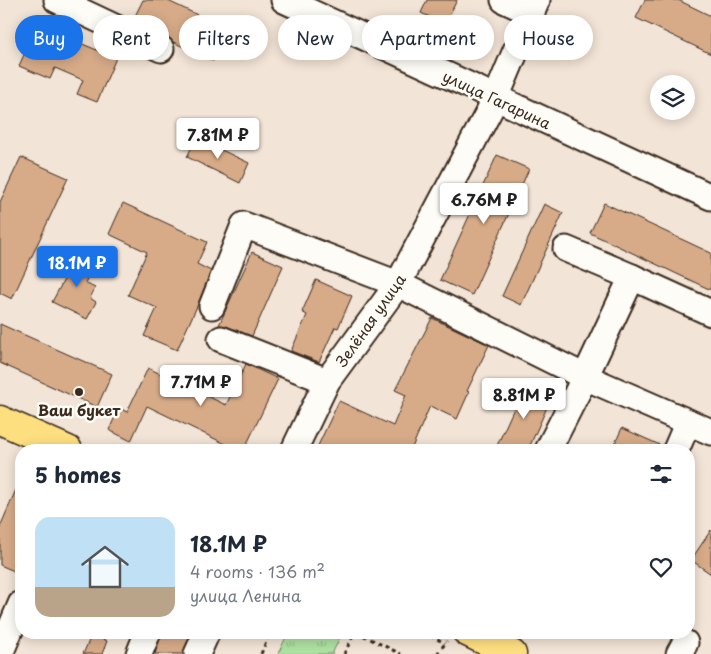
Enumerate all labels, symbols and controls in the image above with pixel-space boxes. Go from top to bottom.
chip: Buy [15,15,83,60]
chip: Rent [93,15,169,60]
chip: Filters [179,15,268,60]
chip: New [278,15,352,60]
chip: Apartment [362,15,494,60]
chip: House [504,15,593,60]
street label: улица Гагарина [439,64,555,134]
map controls [650,75,695,120]
button: layers [650,75,695,120]
pin: 7.81M ₽ [172,118,264,160]
text: 7.81M ₽ [187,122,249,146]
pin: 6.76M ₽ [438,182,530,225]
text: 6.76M ₽ [451,187,517,211]
pin: 18.1M ₽ [31,246,123,288]
text: 18.1M ₽ [48,250,106,274]
street label: Зелёная улица [329,268,411,371]
pin: 7.71M ₽ [155,364,247,407]
text: 7.71M ₽ [171,369,231,393]
pin: 8.81M ₽ [478,378,570,420]
text: 8.81M ₽ [493,382,555,406]
marker: Ваш букет [73,386,85,398]
place label: Ваш букет [38,398,121,421]
text: 5 homes [35,458,121,490]
icon: filters [647,460,675,488]
text: 18.1M ₽ [190,527,267,559]
icon: home [75,537,135,597]
icon: heart [647,553,675,581]
text: 4 rooms · 136 m² [190,559,325,583]
text: улица Ленина [190,583,301,607]

